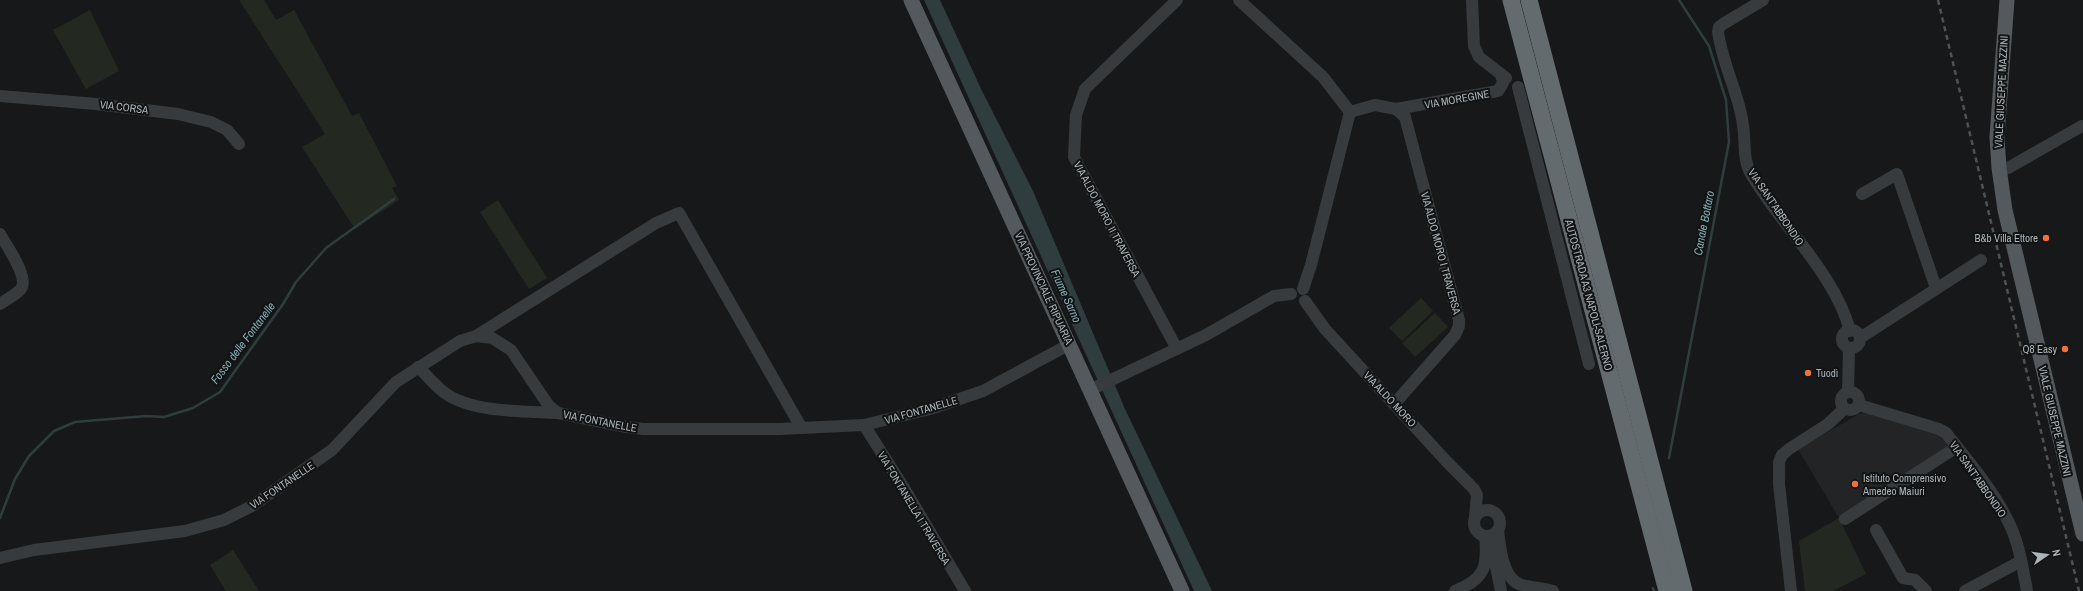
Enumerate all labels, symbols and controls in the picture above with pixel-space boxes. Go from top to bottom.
street label: VIALE GIUSEPPE MAZZINI [1991,35,2011,149]
street label: VIA MOREGINE [1423,86,1491,112]
street label: VIA CORSA [99,97,150,117]
street label: VIA ALDO MORO II TRAVERSA [1071,159,1144,280]
street label: VIA SANT'ABBONDIO [1745,166,1807,248]
water label: Canale Bottaro [1690,189,1718,257]
street label: VIA ALDO MORO I TRAVERSA [1418,190,1464,317]
street label: AUTOSTRADA A3 NAPOLI-SALERNO [1562,217,1616,372]
street label: VIA PROVINCIALE RIPUARIA [1012,230,1077,347]
place label: B&b Villa Ettore [1974,231,2038,245]
marker: B&b Villa Ettore [2041,233,2051,243]
water label: Fiume Sarno [1047,267,1085,326]
water label: Fosso delle Fontanelle [207,299,279,387]
place label: Q8 Easy [2022,342,2057,356]
marker: Q8 Easy [2060,344,2070,354]
street label: VIALE GIUSEPPE MAZZINI [2035,364,2075,478]
place label: Tuodì [1816,366,1838,380]
street label: VIA ALDO MORO [1361,368,1419,430]
marker: Tuodì [1803,368,1813,378]
street label: VIA FONTANELLE [883,393,959,427]
street label: VIA FONTANELLE [562,407,638,435]
street label: VIA SANT'ABBONDIO [1946,438,2010,520]
street label: VIA FONTANELLA I TRAVERSA [875,449,954,568]
street label: VIA FONTANELLE [247,458,317,512]
place label: Istituto Comprensivo Amedeo Maiuri [1862,471,1946,498]
marker: Istituto Comprensivo Amedeo Maiuri [1850,479,1860,489]
north arrow [2027,535,2067,575]
text: N [2049,548,2064,557]

